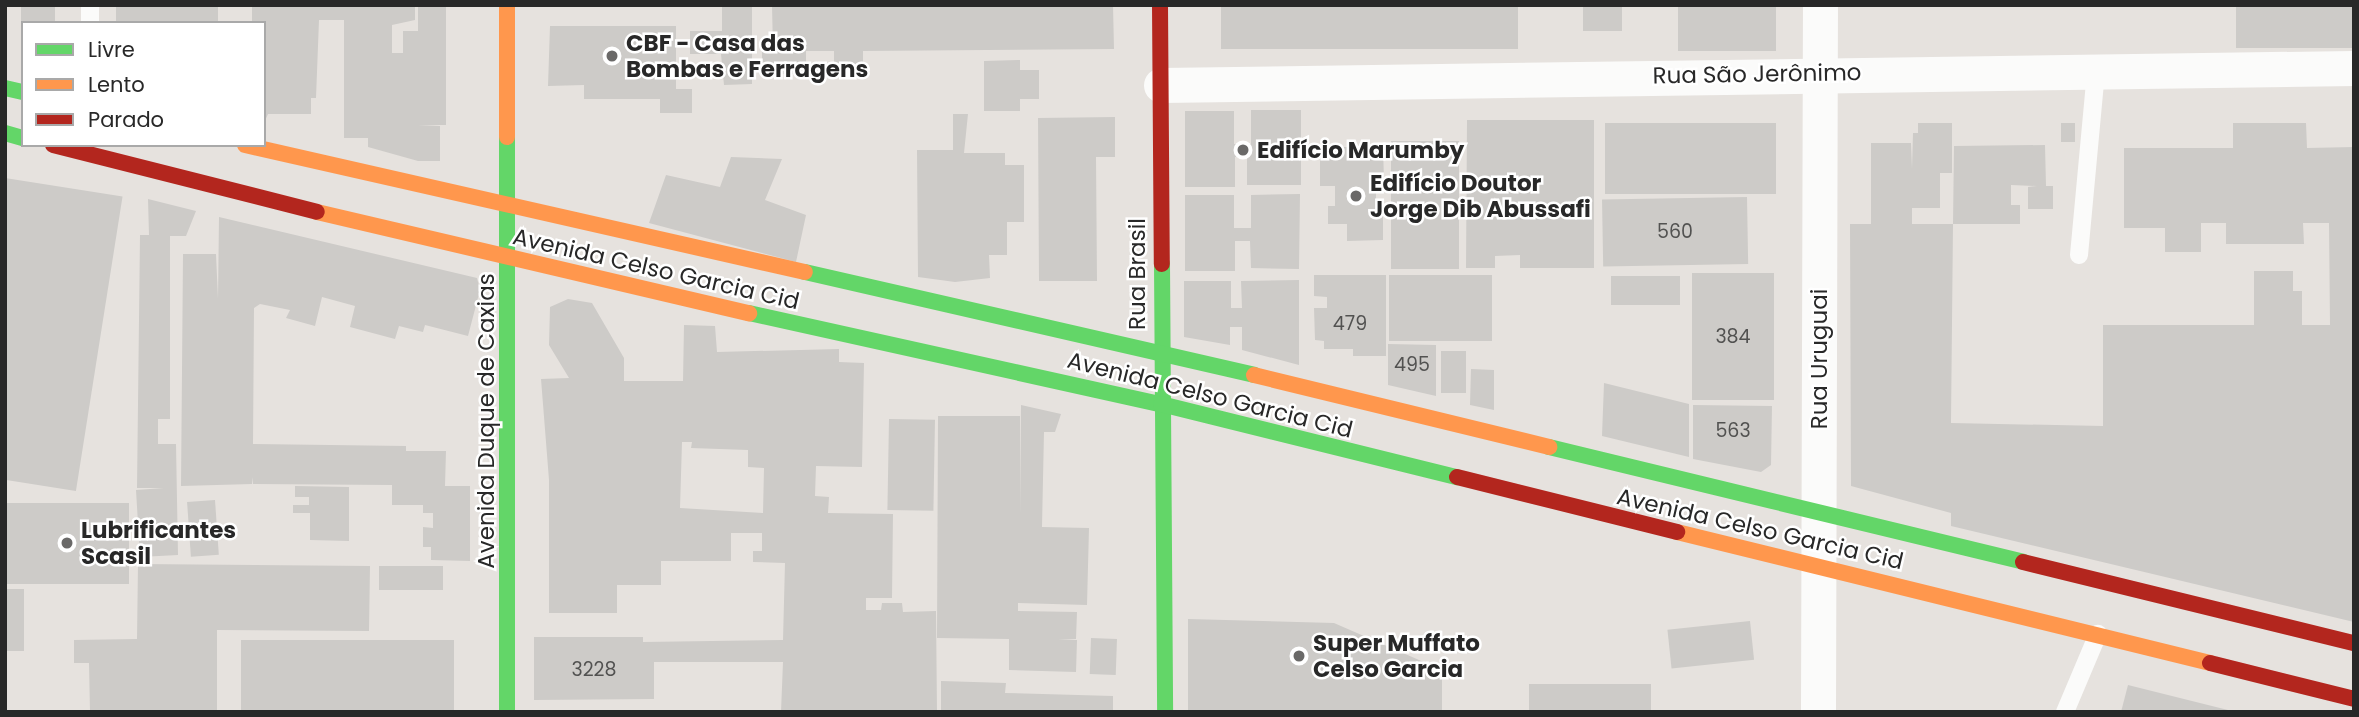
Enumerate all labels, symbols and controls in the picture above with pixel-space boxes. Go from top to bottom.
legend [21,21,266,147]
place label: CBF - Casa das Bombas e Ferragens [626,29,868,83]
text: Livre [88,35,135,64]
marker: CBF - Casa das Bombas e Ferragens [604,48,620,64]
street label: Rua São Jerônimo [1652,58,1862,90]
text: Lento [88,70,145,99]
text: Parado [88,105,164,134]
place label: Edifício Marumby [1257,136,1464,164]
marker: Edifício Marumby [1235,142,1251,158]
place label: Edifício Doutor Jorge Dib Abussafi [1370,169,1591,223]
marker: Edifício Doutor Jorge Dib Abussafi [1348,188,1364,204]
street label: Rua Brasil [1123,218,1151,330]
house number: 560 [1657,221,1693,243]
street label: Avenida Celso Garcia Cid [510,223,802,315]
street label: Avenida Duque de Caxias [472,273,500,569]
street label: Rua Uruguai [1805,289,1833,429]
house number: 479 [1333,313,1367,335]
house number: 384 [1715,326,1751,348]
street label: Avenida Celso Garcia Cid [1064,346,1356,444]
house number: 495 [1394,354,1430,376]
house number: 563 [1715,420,1751,442]
street label: Avenida Celso Garcia Cid [1614,483,1906,575]
place label: Lubrificantes Scasil [81,516,236,570]
marker: Lubrificantes Scasil [59,535,75,551]
place label: Super Muffato Celso Garcia [1313,629,1480,683]
marker: Super Muffato Celso Garcia [1291,648,1307,664]
house number: 3228 [571,659,617,681]

